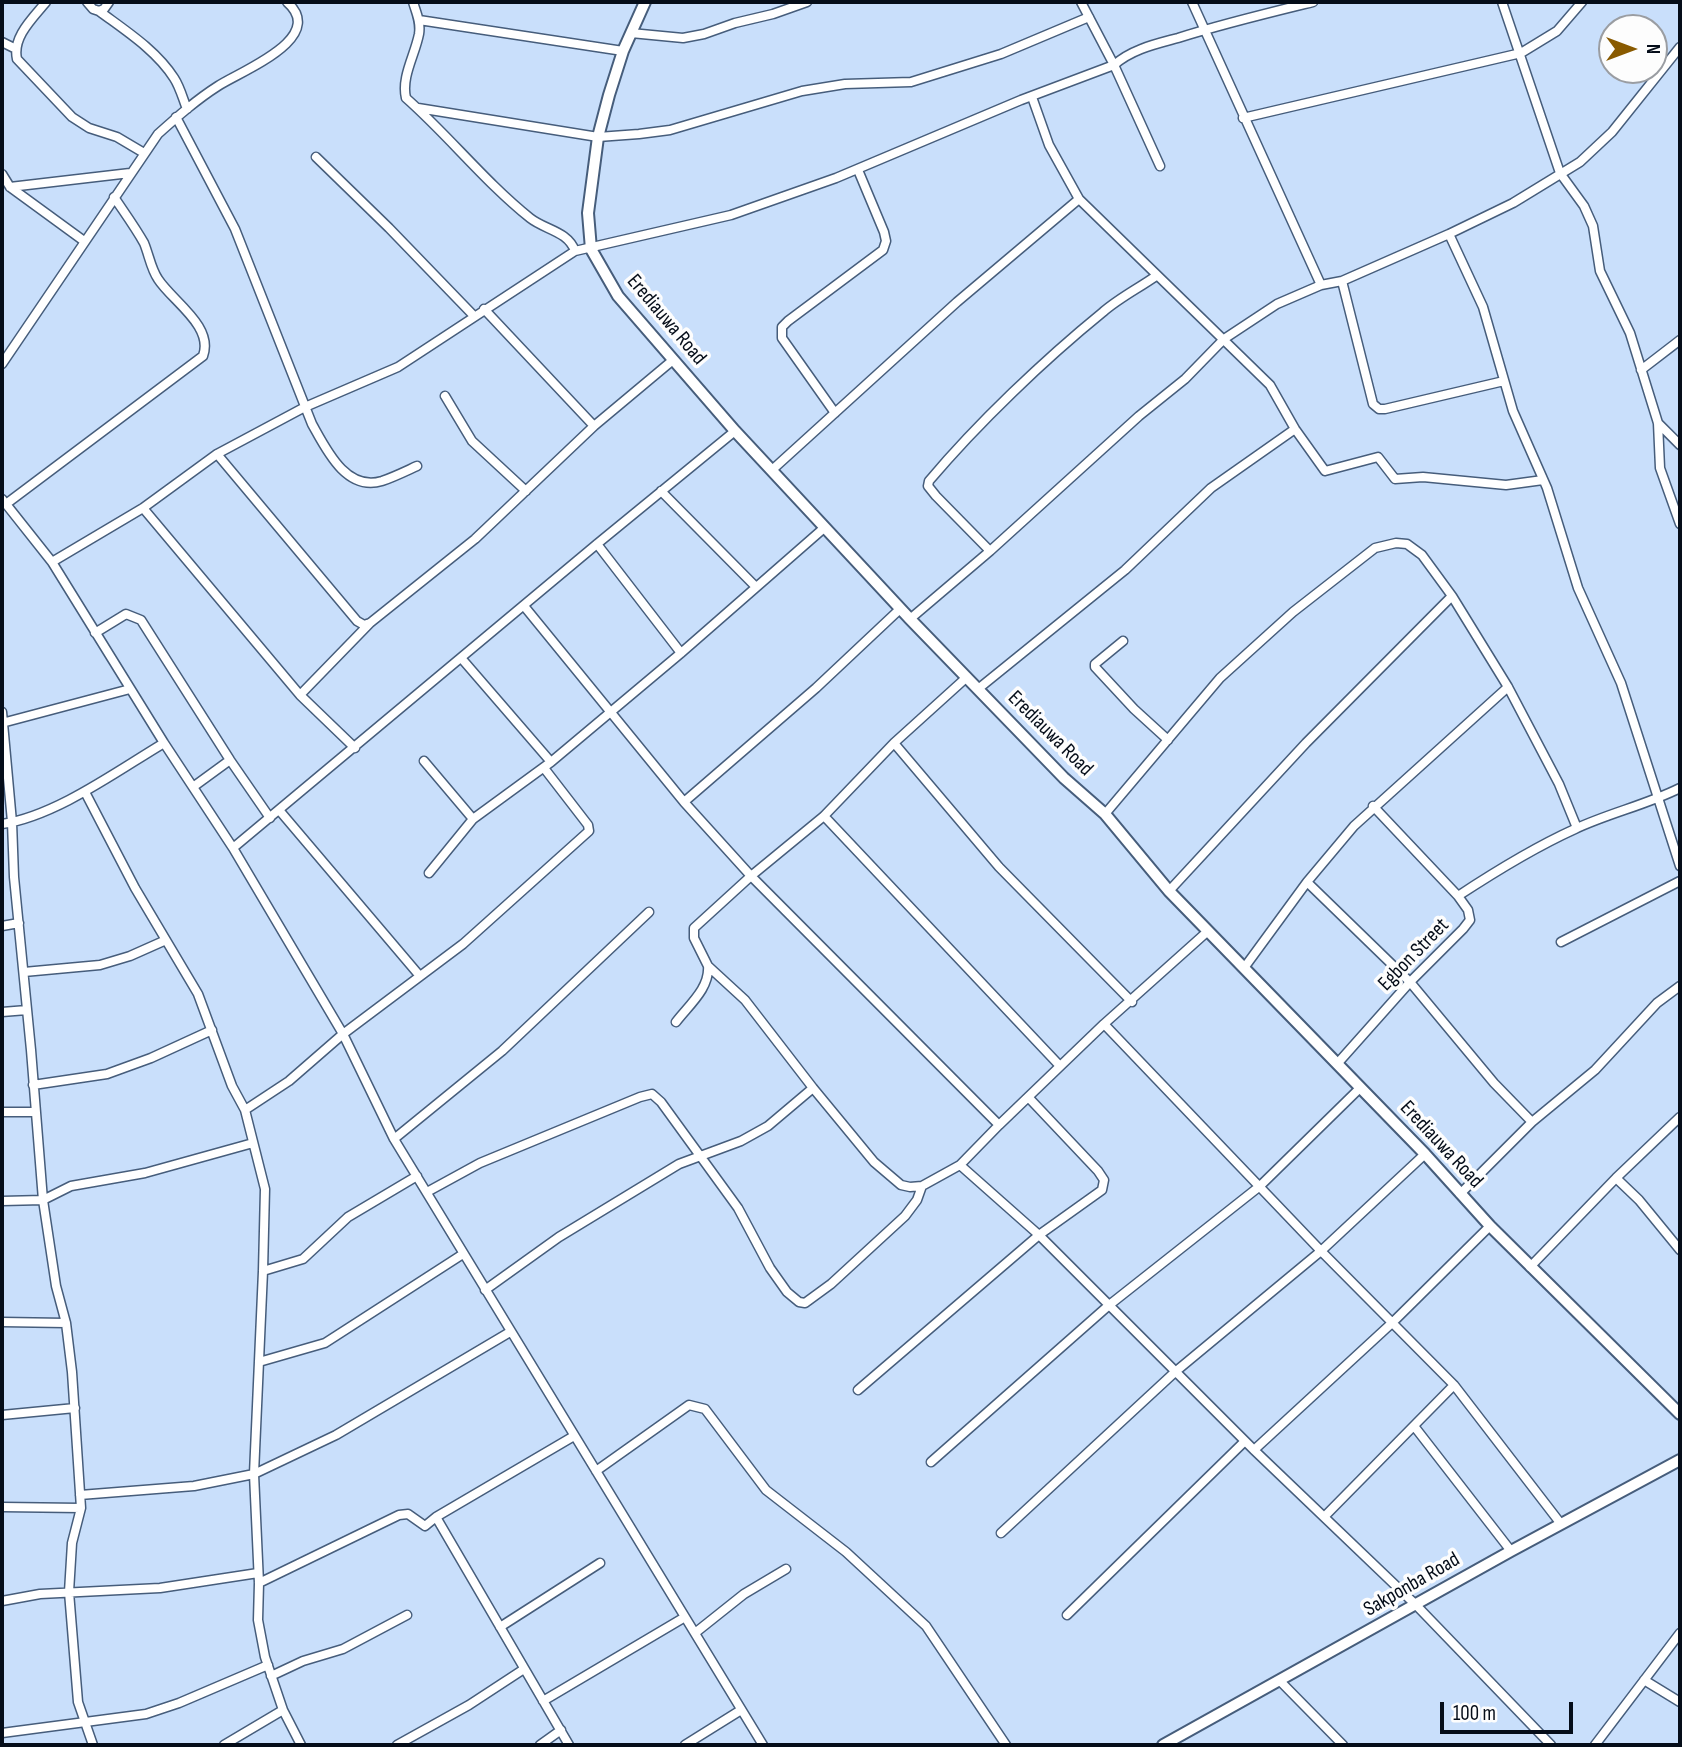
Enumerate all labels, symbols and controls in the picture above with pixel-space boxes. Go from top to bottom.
north arrow [1598,14,1668,84]
text: N [1641,44,1664,54]
street label: Erediauwa Road [621,270,711,370]
street label: Erediauwa Road [1002,686,1098,782]
street label: Egbon Street [1373,913,1455,997]
street label: Erediauwa Road [1394,1096,1488,1194]
street label: Sakponba Road [1360,1547,1464,1623]
scale bar [1444,1688,1577,1732]
text: 100 m [1453,1701,1496,1726]

